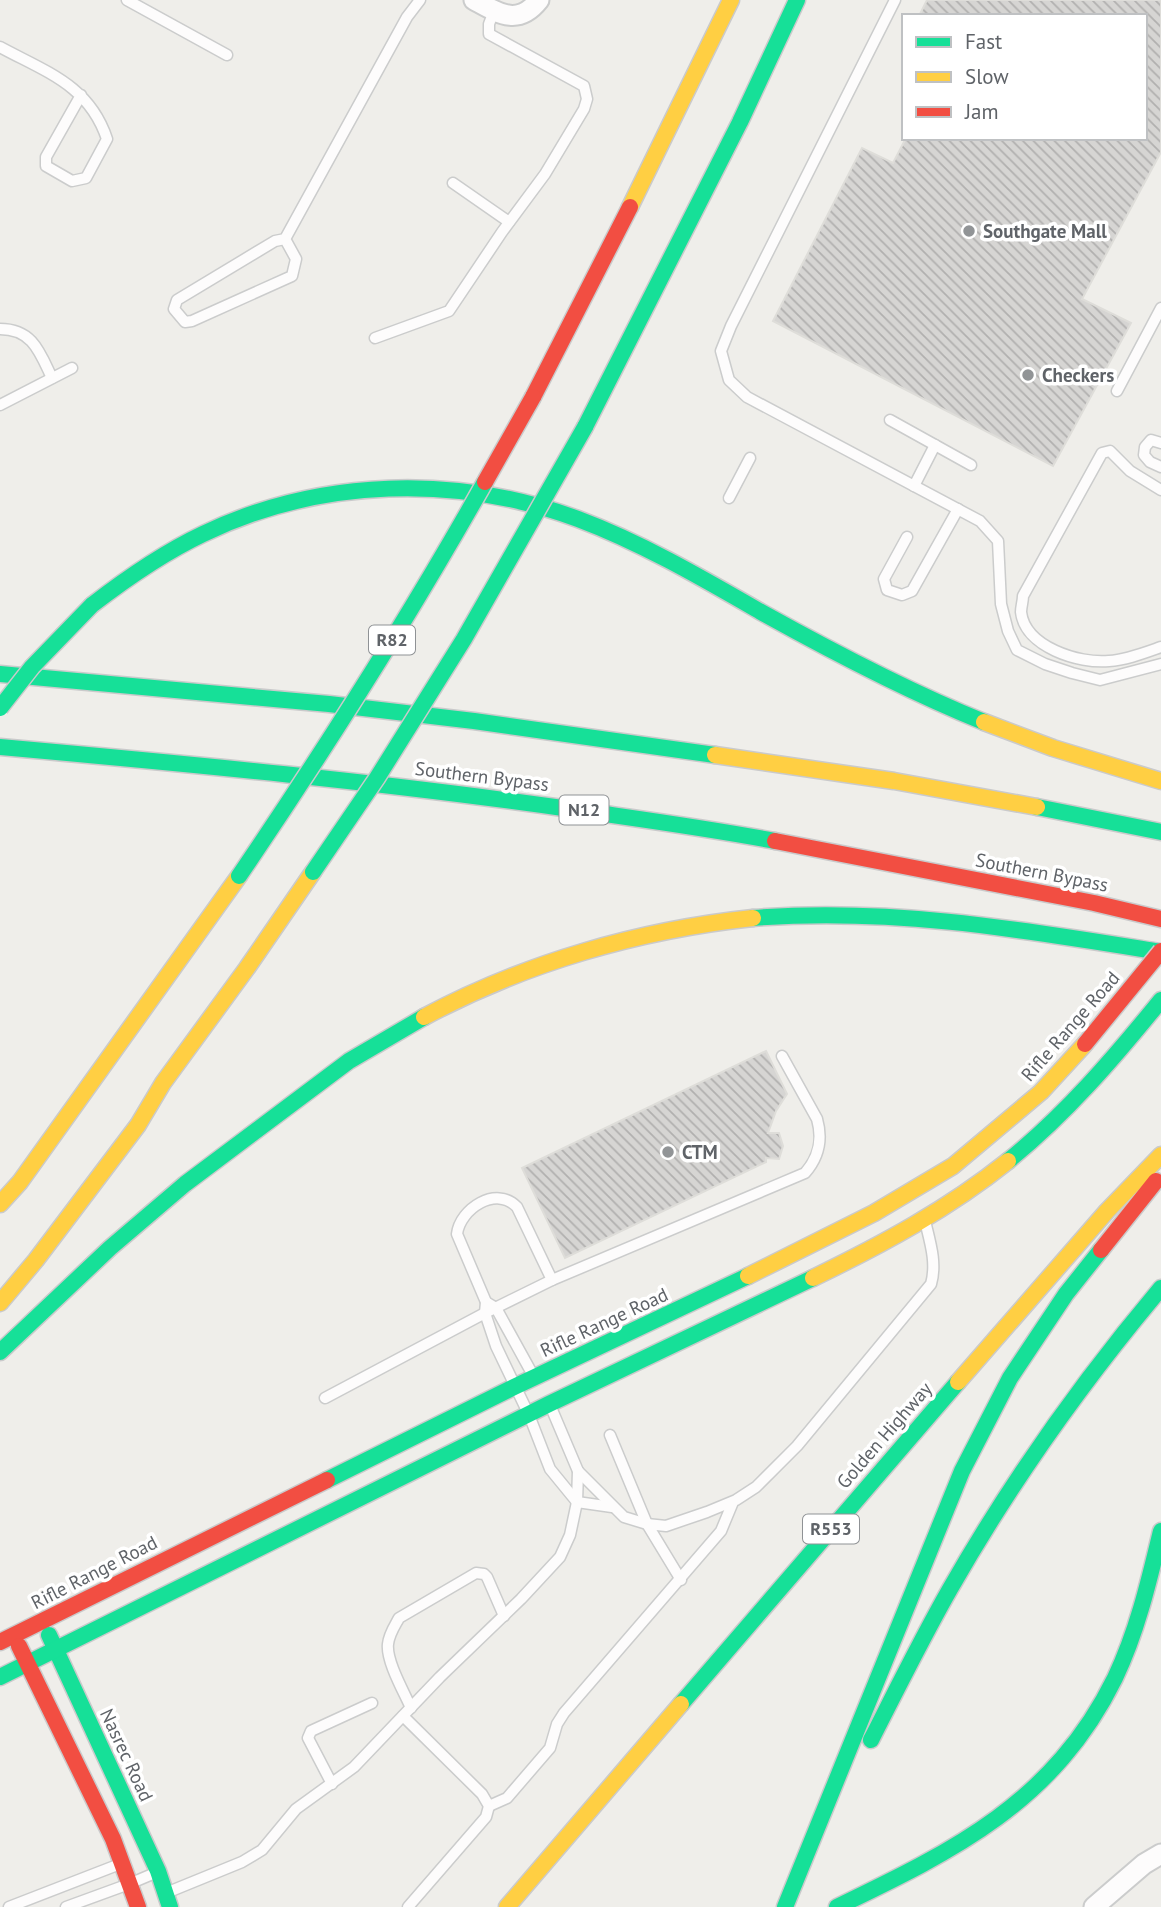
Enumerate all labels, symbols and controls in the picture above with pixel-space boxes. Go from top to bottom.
legend [902,14,1147,140]
text: Fast [965,28,1002,55]
text: Slow [965,63,1009,90]
text: Jam [964,98,999,125]
place label: Southgate Mall [983,219,1107,243]
marker: Southgate Mall [961,223,977,239]
place label: Checkers [1042,363,1114,387]
marker: Checkers [1020,367,1036,383]
road number: R82 [369,626,415,654]
street label: Southern Bypass [414,756,550,796]
road number: N12 [560,796,608,824]
street label: Southern Bypass [974,847,1110,897]
street label: Rifle Range Road [1016,966,1124,1086]
place label: CTM [682,1140,718,1164]
marker: CTM [660,1144,676,1160]
street label: Rifle Range Road [536,1282,672,1362]
street label: Golden Highway [831,1377,937,1493]
road number: R553 [803,1514,859,1544]
street label: Rifle Range Road [27,1530,161,1614]
street label: Nasrec Road [95,1705,159,1805]

